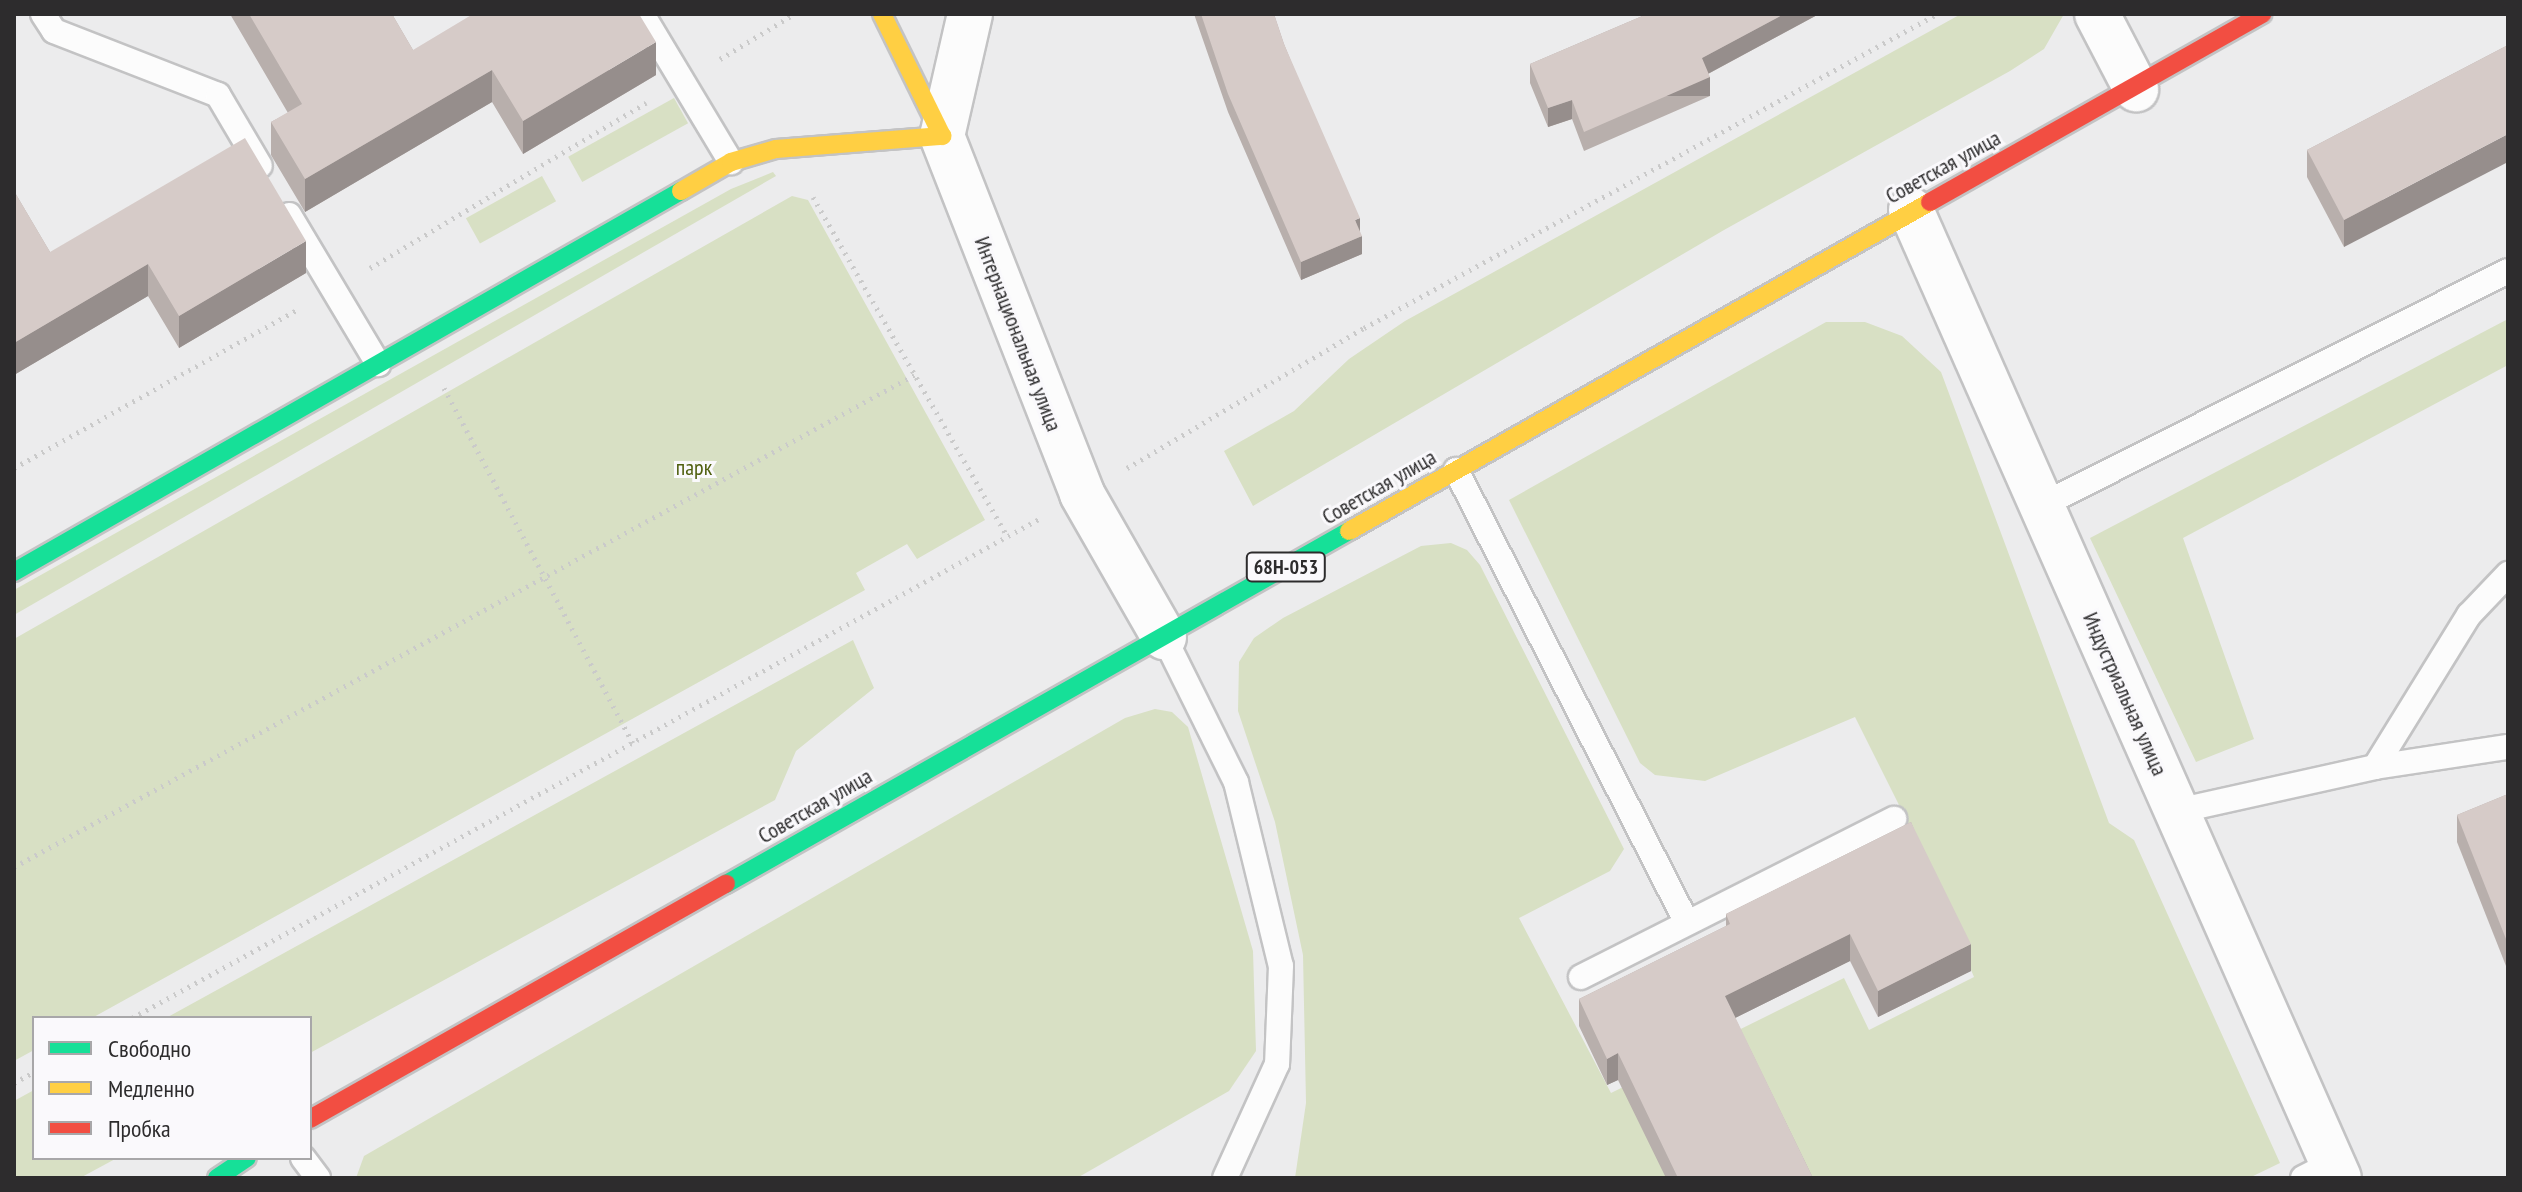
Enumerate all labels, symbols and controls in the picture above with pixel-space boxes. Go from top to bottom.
street label: Советская улица [1881,125,2005,209]
street label: Интернациональная улица [969,233,1067,435]
street label: Советская улица [1317,444,1441,530]
park label: парк [676,455,712,481]
road number: 68Н-053 [1244,551,1328,583]
street label: Индустриальная улица [2077,608,2173,780]
street label: Советская улица [753,763,877,849]
legend [32,1016,312,1160]
text: Свободно [108,1033,191,1064]
text: Медленно [108,1073,195,1104]
text: Пробка [108,1113,171,1144]

